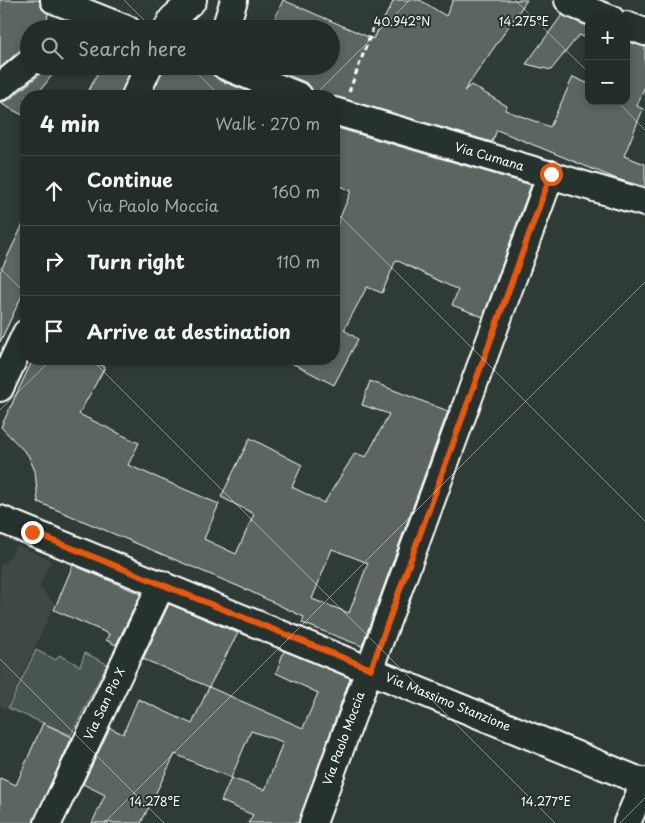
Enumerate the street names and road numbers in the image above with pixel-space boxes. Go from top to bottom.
street label: Via Cumana [453,137,527,175]
street label: Via San Pio X [79,664,129,743]
street label: Via Massimo Stanzione [383,668,514,735]
street label: Via Paolo Moccia [318,688,369,788]

